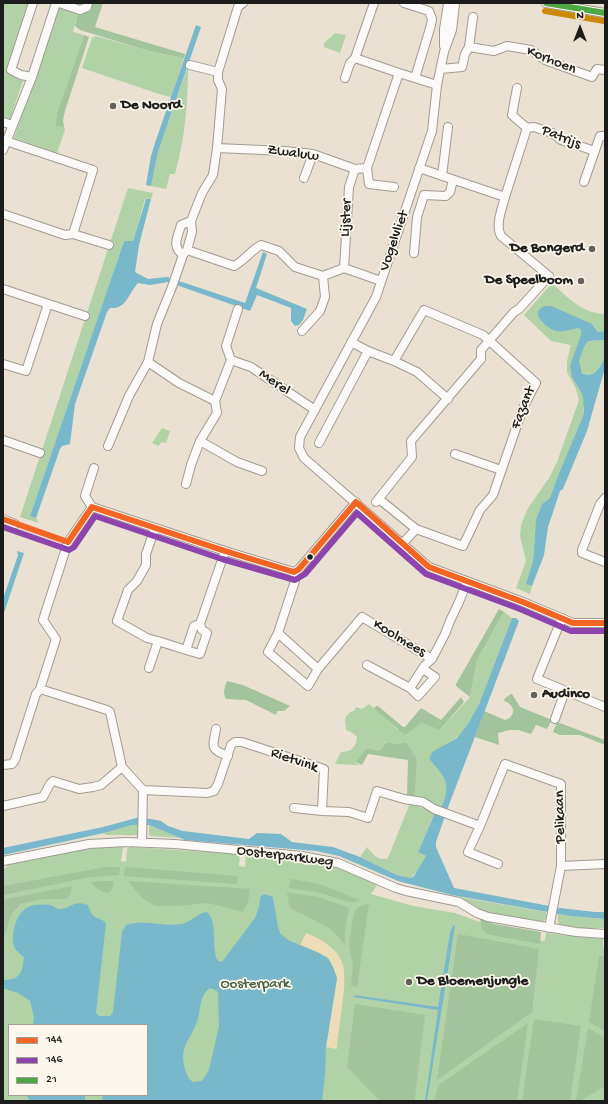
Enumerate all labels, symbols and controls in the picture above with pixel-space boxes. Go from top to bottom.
north arrow [560,8,600,48]
text: N [576,10,584,22]
street label: Korhoen [523,43,579,79]
place label: De Noord [121,97,182,115]
marker: De Noord [108,101,118,111]
street label: Patrijs [539,122,583,154]
street label: Zwaluw [266,141,320,167]
street label: Lijster [337,199,357,237]
street label: Vogelvliet [376,208,414,274]
place label: De Bongerd [510,240,584,258]
marker: De Bongerd [587,244,597,254]
place label: De Speelboom [485,272,573,290]
marker: De Speelboom [576,276,586,286]
street label: Merel [255,366,293,400]
street label: Fazant [508,384,540,432]
unlabelled marker [305,552,315,562]
street label: Koolmees [369,616,429,662]
place label: Audinco [542,686,590,704]
marker: Audinco [529,690,539,700]
street label: Rietvink [268,745,320,777]
street label: Pelikaan [552,790,570,844]
street label: Oosterparkweg [236,842,334,872]
place label: De Bloemenjungle [417,973,528,991]
park label: Oosterpark [220,976,290,994]
marker: De Bloemenjungle [404,977,414,987]
legend [8,1024,148,1096]
text: 144 [46,1033,62,1047]
text: 146 [46,1053,63,1067]
text: 21 [46,1073,57,1087]

